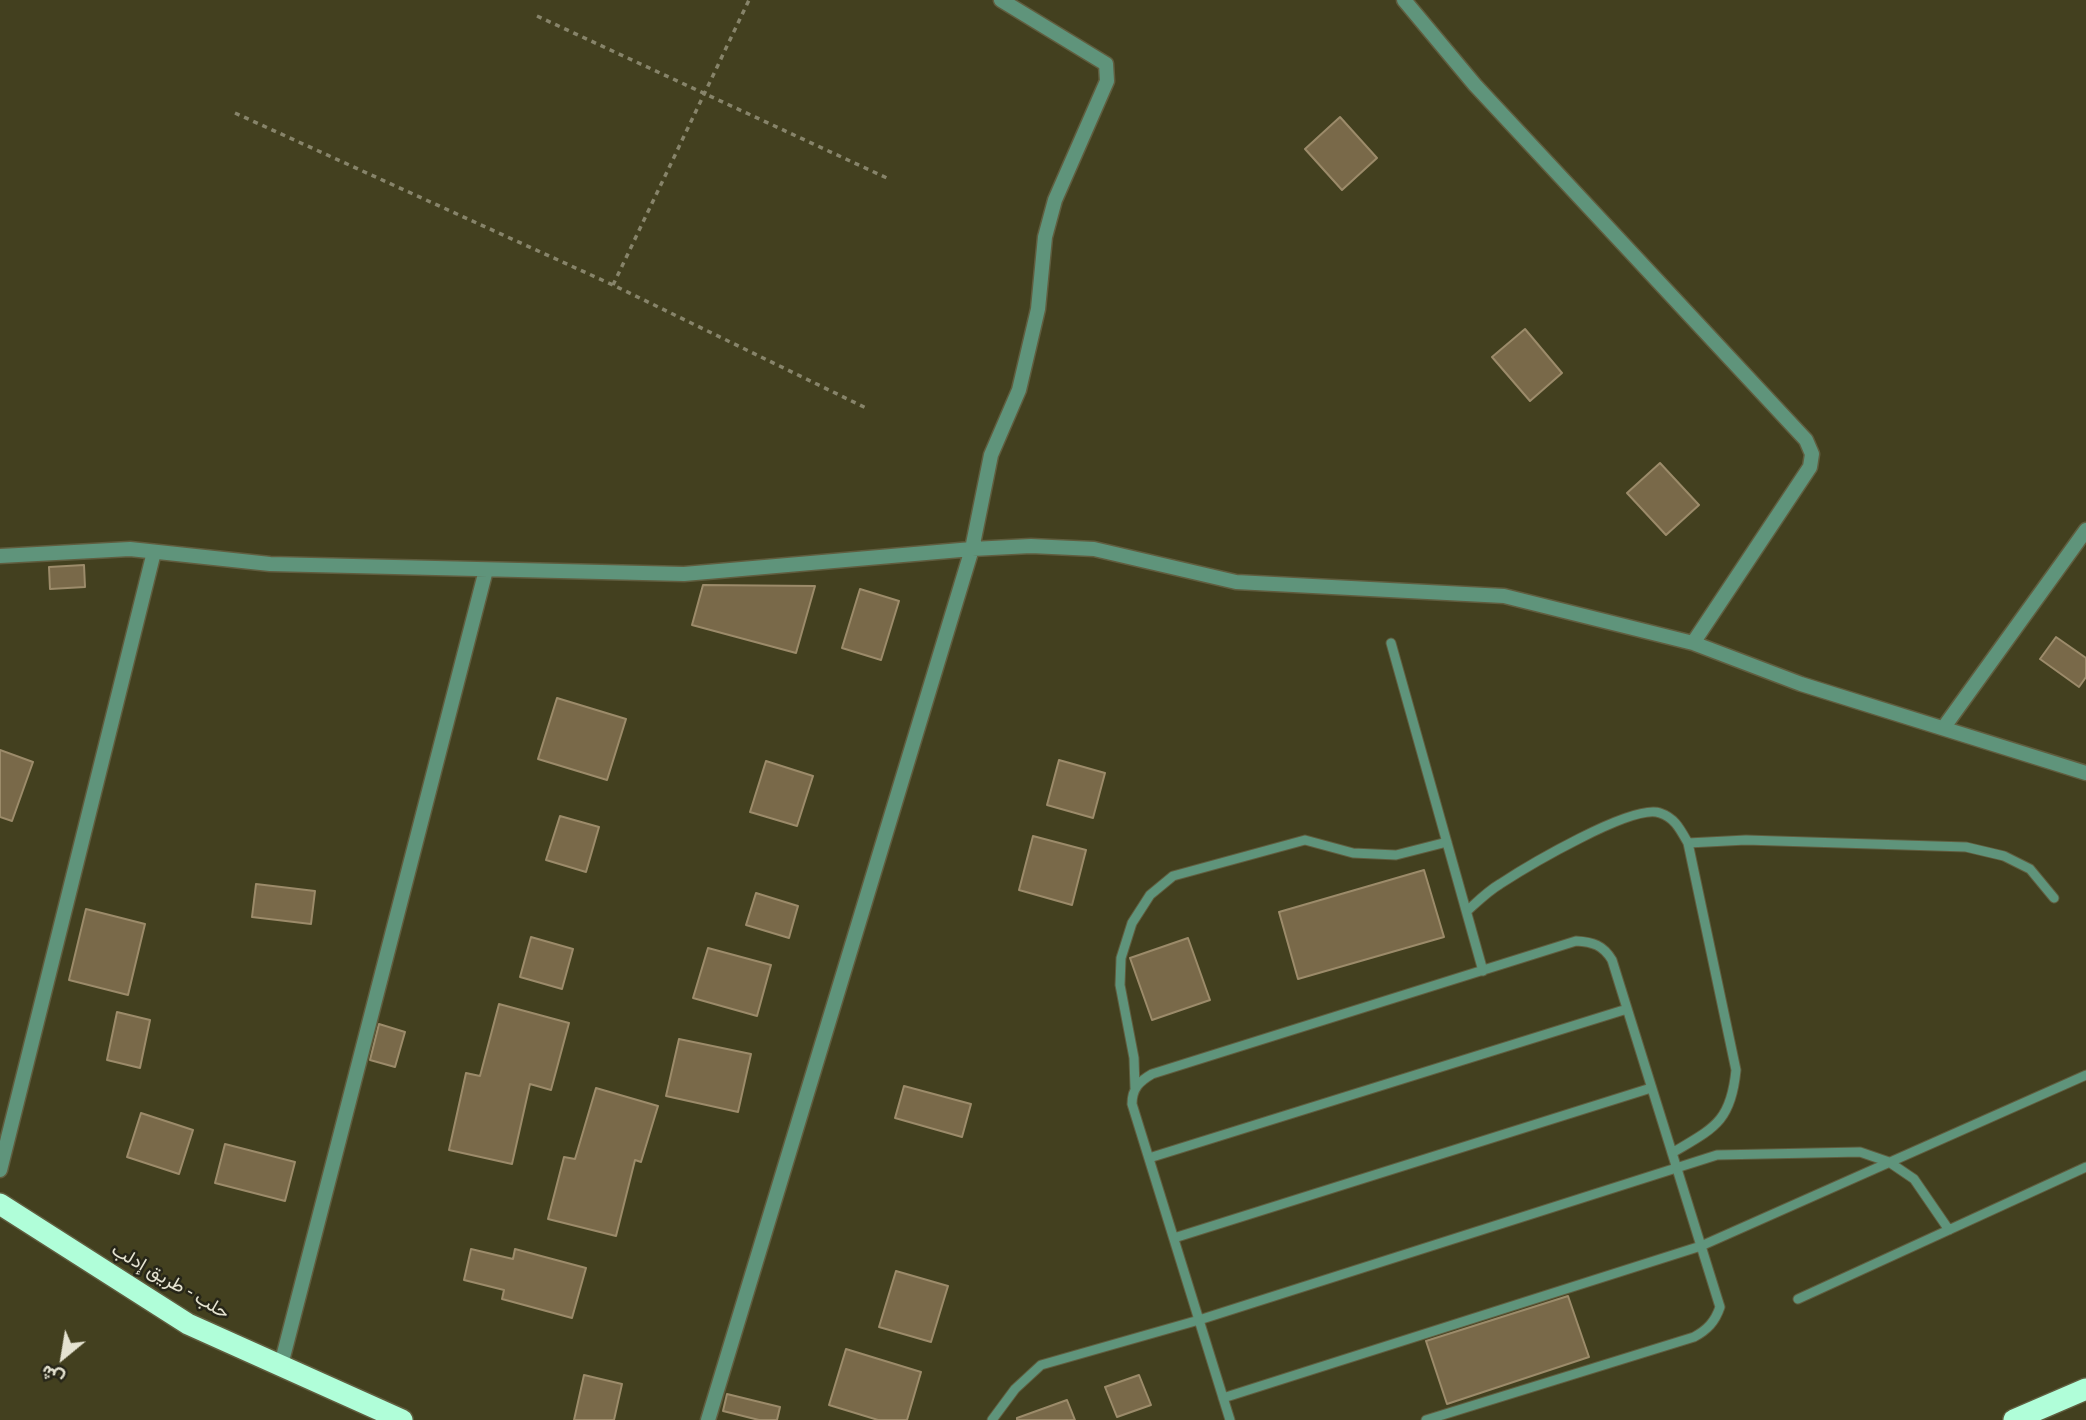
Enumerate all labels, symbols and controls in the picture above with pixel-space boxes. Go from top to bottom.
street label: حلب - طريق إدلب [107,1239,233,1325]
north arrow [28,1322,98,1392]
text: ش [37,1360,68,1391]

